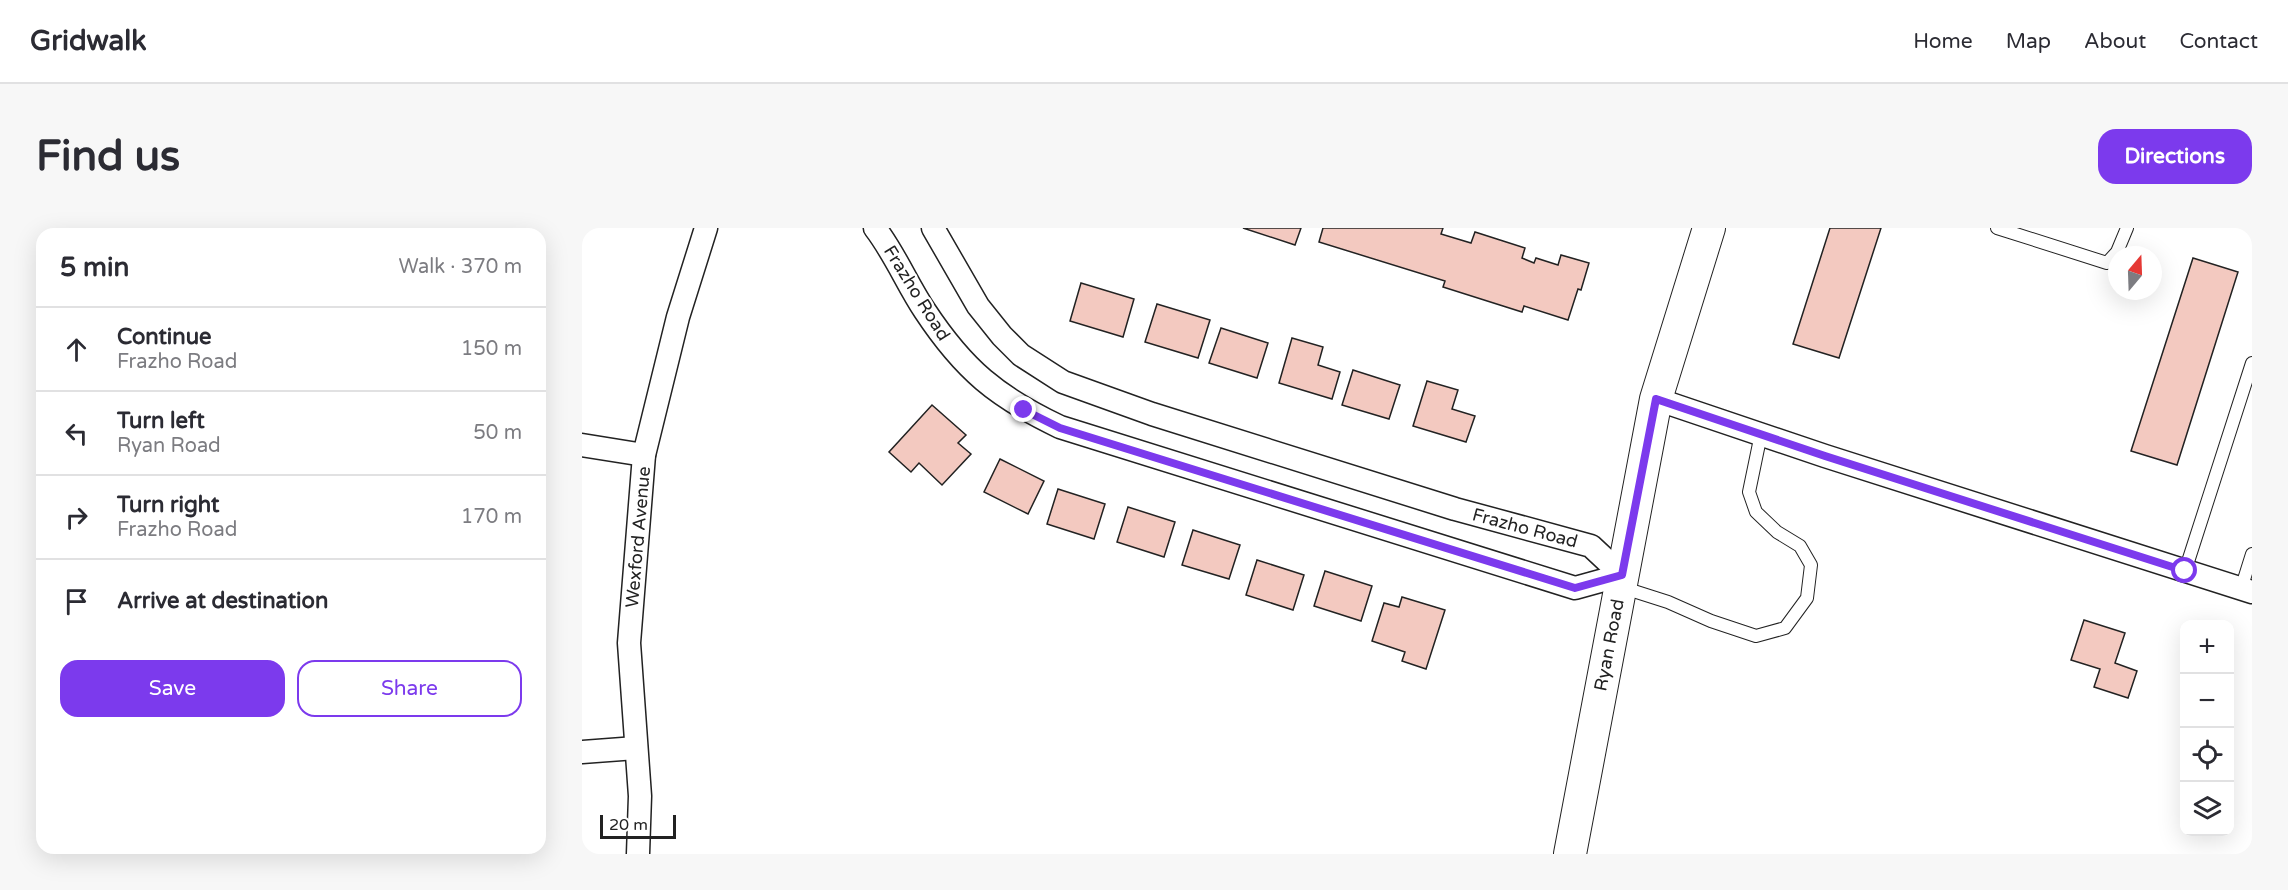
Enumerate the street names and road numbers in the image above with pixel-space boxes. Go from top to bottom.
street label: Frazho Road [879,241,955,345]
street label: Wexford Avenue [621,465,655,609]
street label: Frazho Road [1470,503,1580,553]
street label: Ryan Road [1589,597,1629,693]

